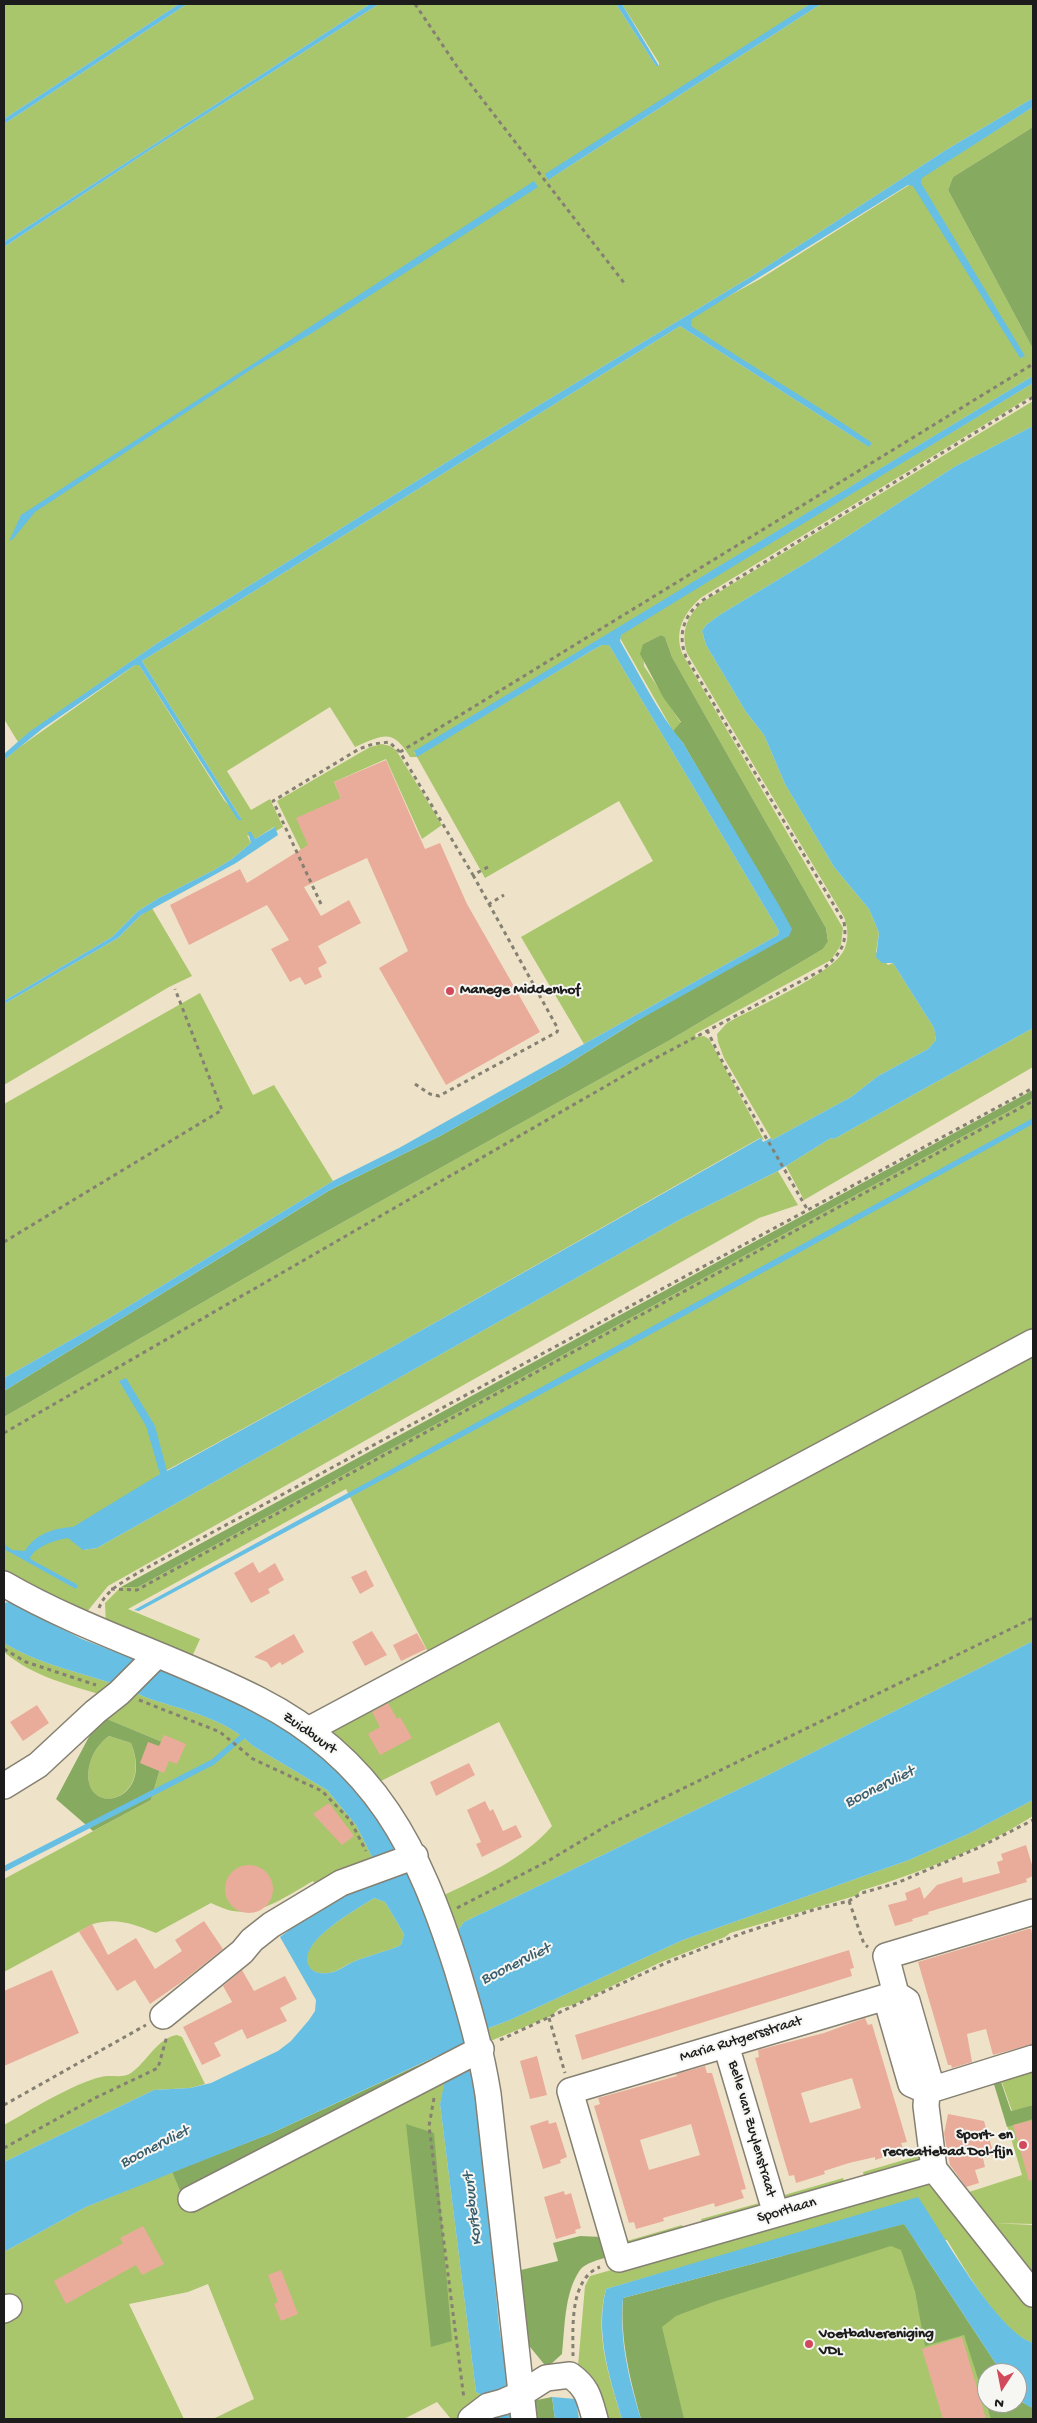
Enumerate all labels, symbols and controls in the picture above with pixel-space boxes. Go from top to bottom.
place label: Manege Middenhof [460,982,580,1000]
marker: Manege Middenhof [444,985,456,997]
street label: Zuidbuurt [278,1709,340,1759]
water label: Boonervliet [842,1763,918,1813]
water label: Boonervliet [478,1940,554,1990]
street label: Maria Rutgersstraat [678,2013,804,2067]
street label: Belle van Zuylenstraat [723,2059,779,2199]
water label: Boonervliet [117,2122,193,2174]
place label: Sport- en recreatiebad Dol-fijn [883,2127,1013,2162]
marker: Sport- en recreatiebad Dol-fijn [1017,2139,1029,2151]
water label: Kortebuurt [460,2171,488,2247]
street label: Sportlaan [755,2194,819,2228]
place label: Voetbalvereniging VDL [819,2326,934,2361]
marker: Voetbalvereniging VDL [803,2338,815,2350]
north arrow [977,2363,1027,2413]
text: N [993,2393,1005,2411]

